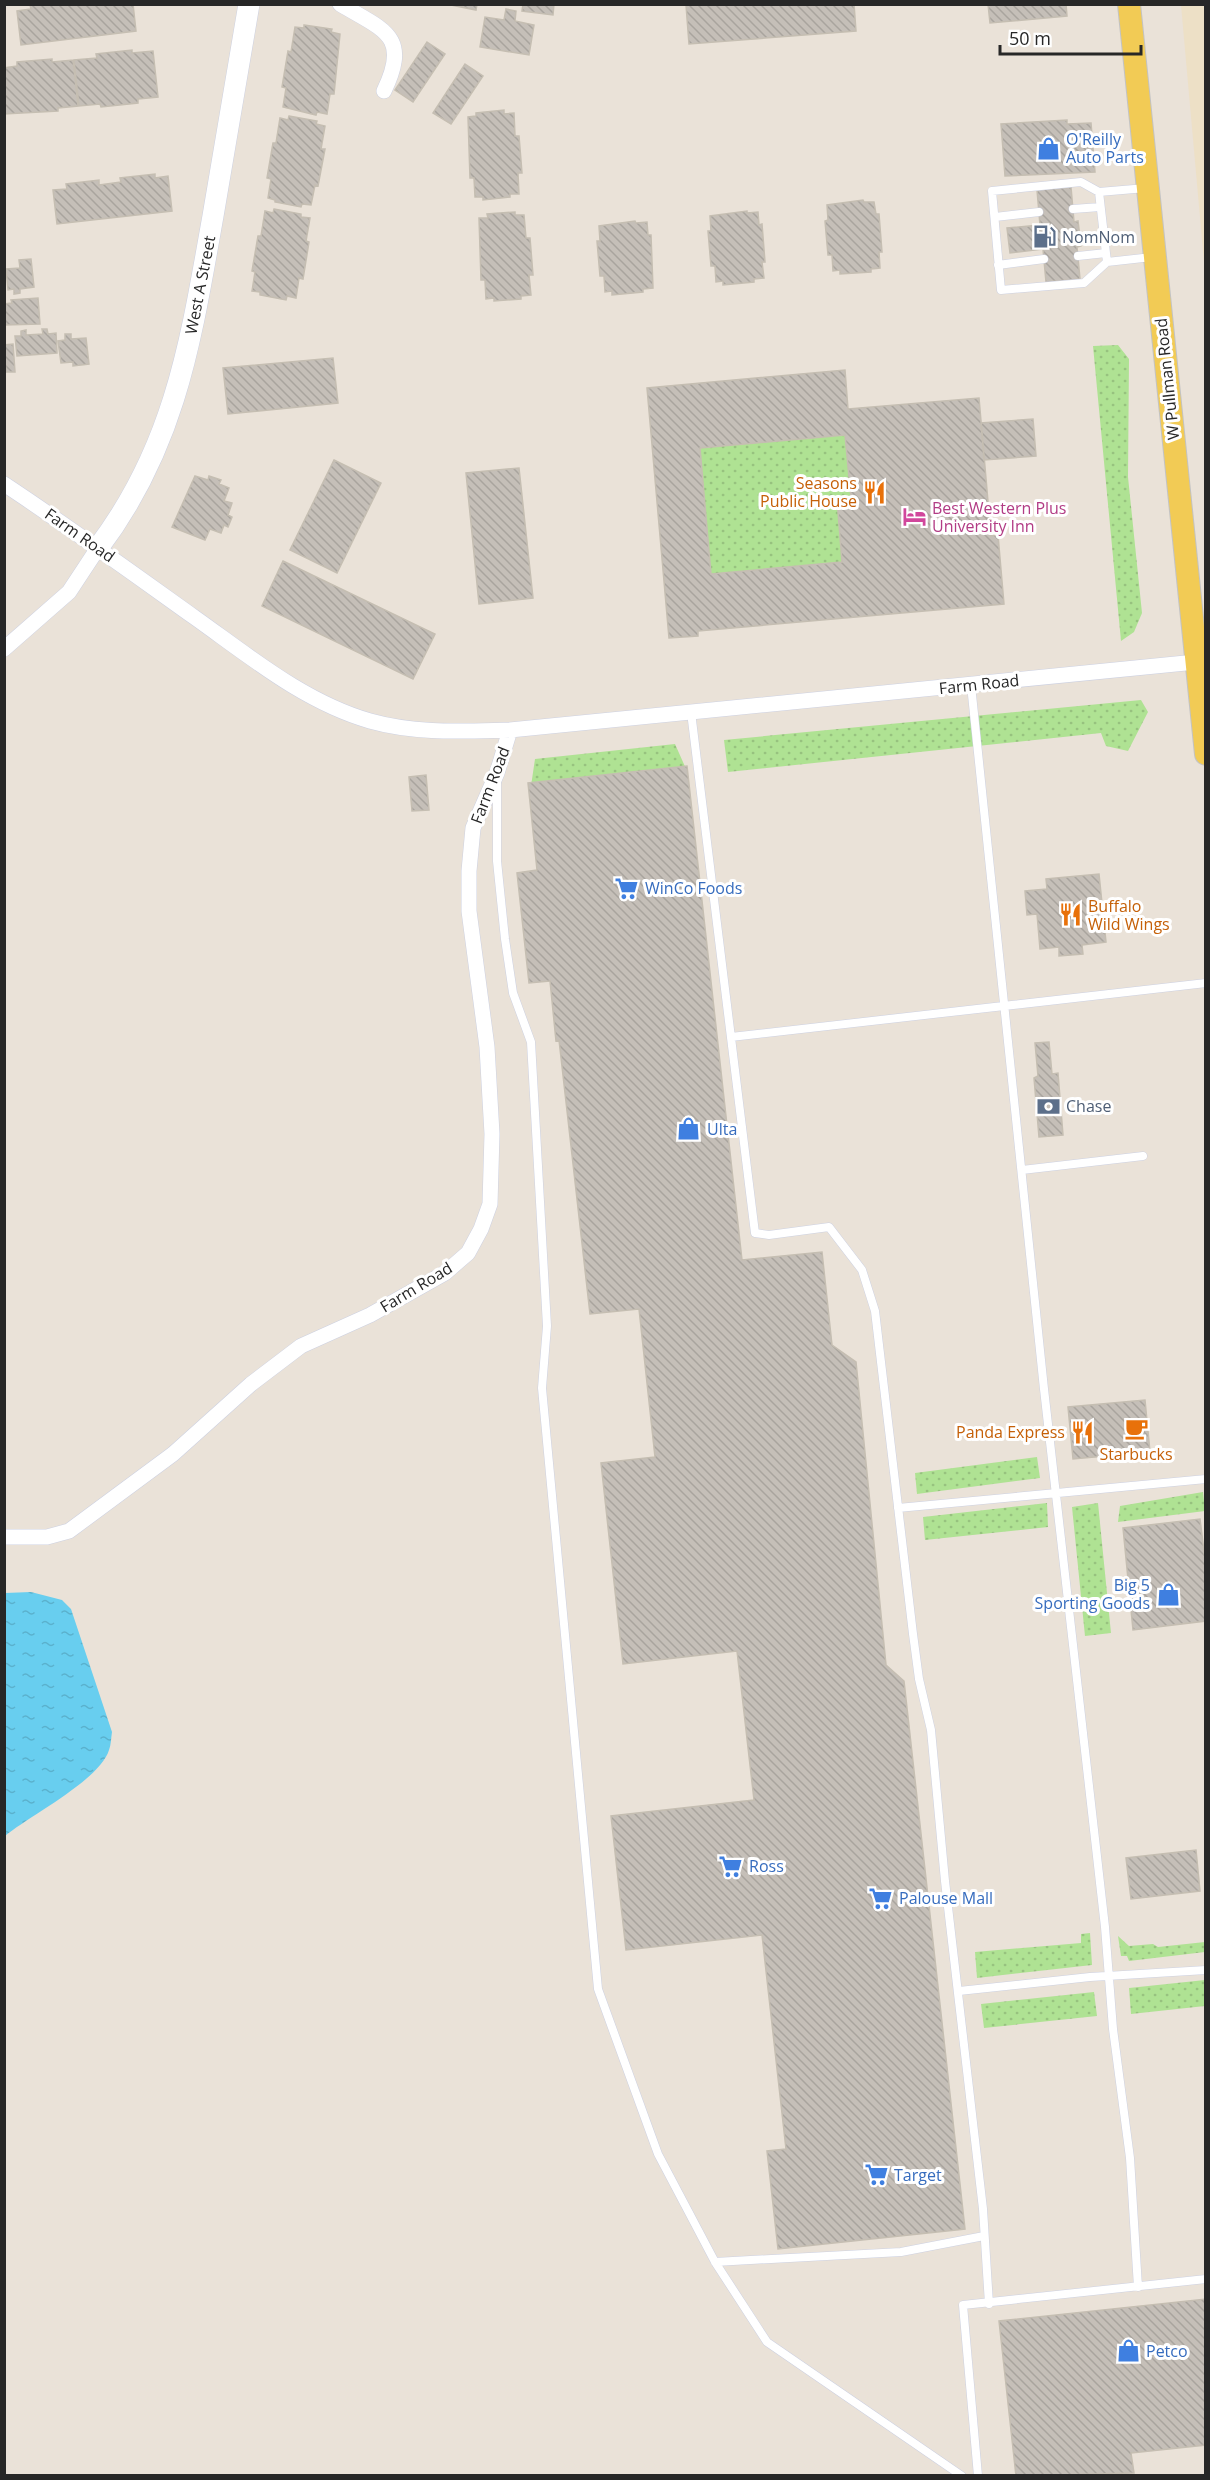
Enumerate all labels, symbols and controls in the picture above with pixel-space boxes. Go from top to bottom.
scale bar [1000,18,1141,56]
text: 50 m [1009,26,1051,50]
place label: O'Reilly Auto Parts [1066,128,1144,168]
shop icon: O'Reilly Auto Parts [1035,135,1061,161]
fuel station icon: NomNom [1031,224,1057,250]
place label: NomNom [1062,226,1135,248]
street label: West A Street [180,233,220,336]
street label: W Pullman Road [1150,317,1184,441]
place label: Seasons Public House [760,472,857,512]
restaurant icon: Seasons Public House [862,479,888,505]
place label: Best Western Plus University Inn [932,497,1066,537]
street label: Farm Road [41,503,119,567]
hotel icon: Best Western Plus University Inn [901,504,927,530]
street label: Farm Road [938,669,1020,699]
street label: Farm Road [465,743,515,827]
supermarket icon: WinCo Foods [614,875,640,901]
place label: WinCo Foods [645,877,742,899]
place label: Buffalo Wild Wings [1088,895,1170,935]
restaurant icon: Buffalo Wild Wings [1057,902,1083,928]
bank icon: Chase [1035,1093,1061,1119]
place label: Chase [1066,1095,1111,1117]
shop icon: Ulta [676,1116,702,1142]
place label: Ulta [707,1118,737,1140]
street label: Farm Road [376,1257,456,1317]
cafe icon: Starbucks [1123,1416,1149,1442]
restaurant icon: Panda Express [1070,1419,1096,1445]
place label: Panda Express [956,1421,1065,1443]
place label: Starbucks [1099,1443,1173,1465]
place label: Big 5 Sporting Goods [1035,1574,1150,1614]
shop icon: Big 5 Sporting Goods [1155,1581,1181,1607]
supermarket icon: Ross [718,1853,744,1879]
place label: Ross [749,1855,784,1877]
supermarket icon: Palouse Mall [868,1885,894,1911]
place label: Palouse Mall [899,1887,993,1909]
supermarket icon: Target [863,2162,889,2188]
place label: Target [894,2164,942,2186]
shop icon: Petco [1115,2338,1141,2364]
place label: Petco [1146,2340,1188,2362]

